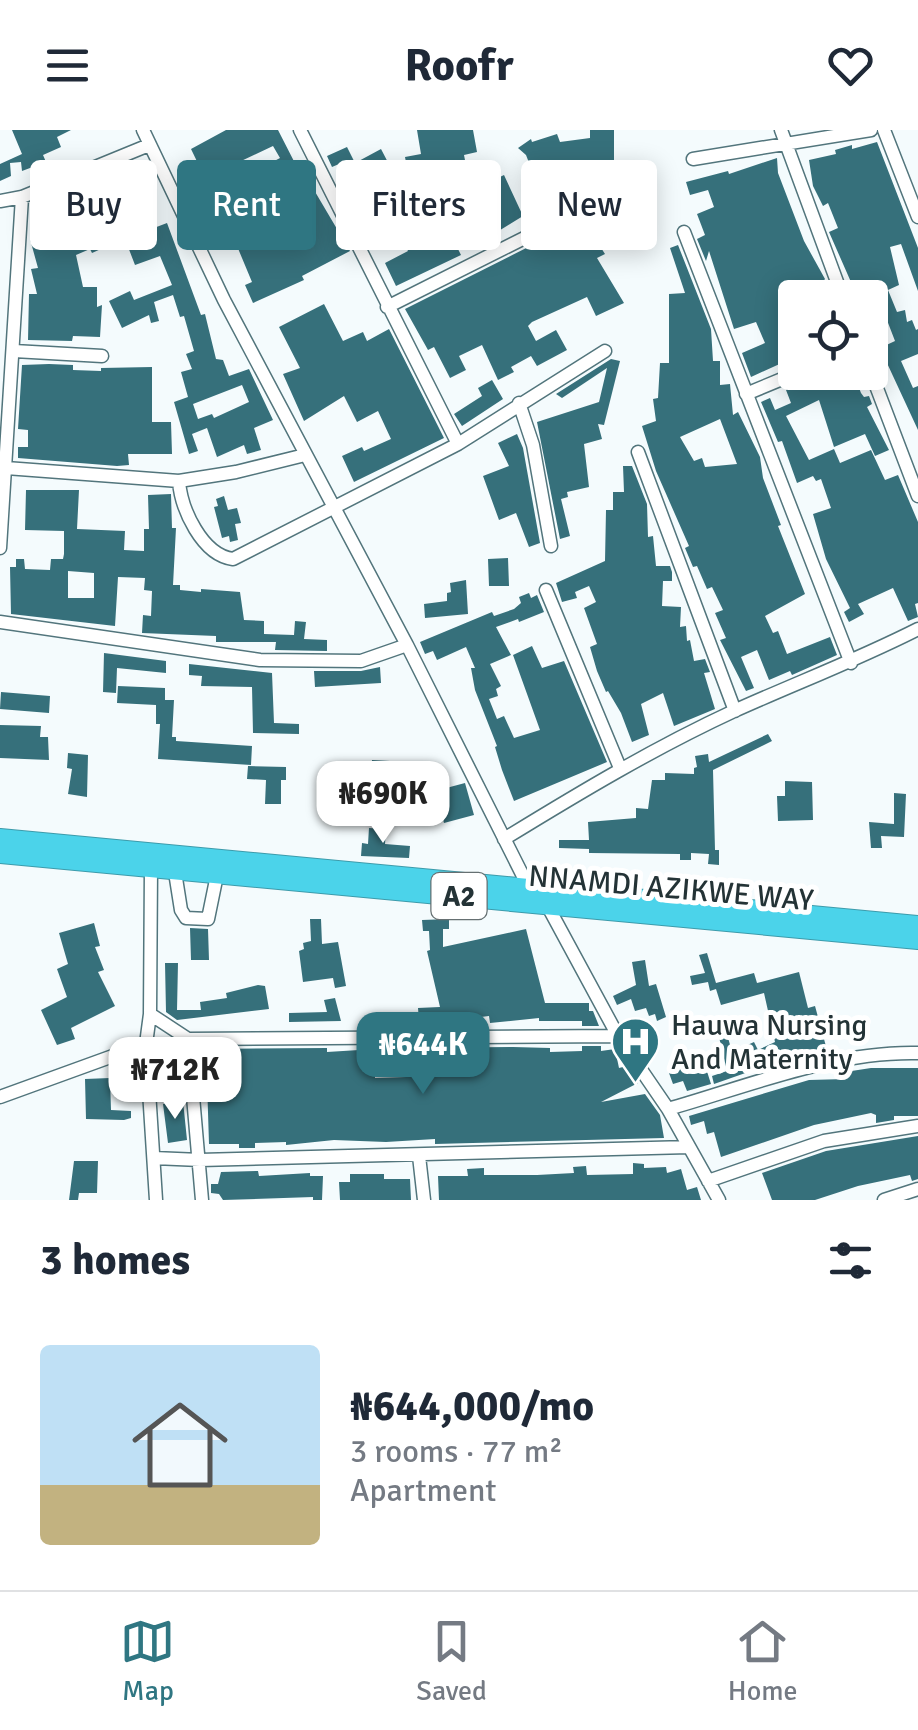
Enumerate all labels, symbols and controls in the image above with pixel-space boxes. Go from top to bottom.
icon: menu [40,38,95,93]
text: Roofr [404,38,514,93]
icon: heart [823,38,878,93]
chip: Buy [30,160,157,250]
chip: Rent [177,160,316,250]
chip: Filters [336,160,501,250]
chip: New [521,160,657,250]
map controls [778,280,888,390]
button: locate [778,280,888,390]
pin: ₦690K [313,761,453,846]
text: ₦690K [339,774,427,813]
street label: NNAMDI AZIKWE WAY [527,858,815,919]
road number: A2 [432,873,486,919]
place label: Hauwa Nursing And Maternity [671,1007,867,1078]
pin: ₦644K [353,1012,493,1097]
hospital icon: Hauwa Nursing And Maternity [610,1016,662,1084]
text: ₦644K [379,1025,467,1064]
pin: ₦712K [105,1037,245,1122]
text: ₦712K [131,1050,219,1089]
icon: filters [823,1233,878,1288]
text: 3 homes [40,1235,190,1286]
text: ₦644,000/mo [350,1381,594,1432]
icon: home [120,1385,240,1505]
text: 3 rooms · 77 m² [350,1432,563,1471]
text: Apartment [350,1471,497,1510]
tab: Map [120,1614,175,1708]
tab: Saved [416,1614,487,1708]
tab: Home [728,1614,798,1708]

